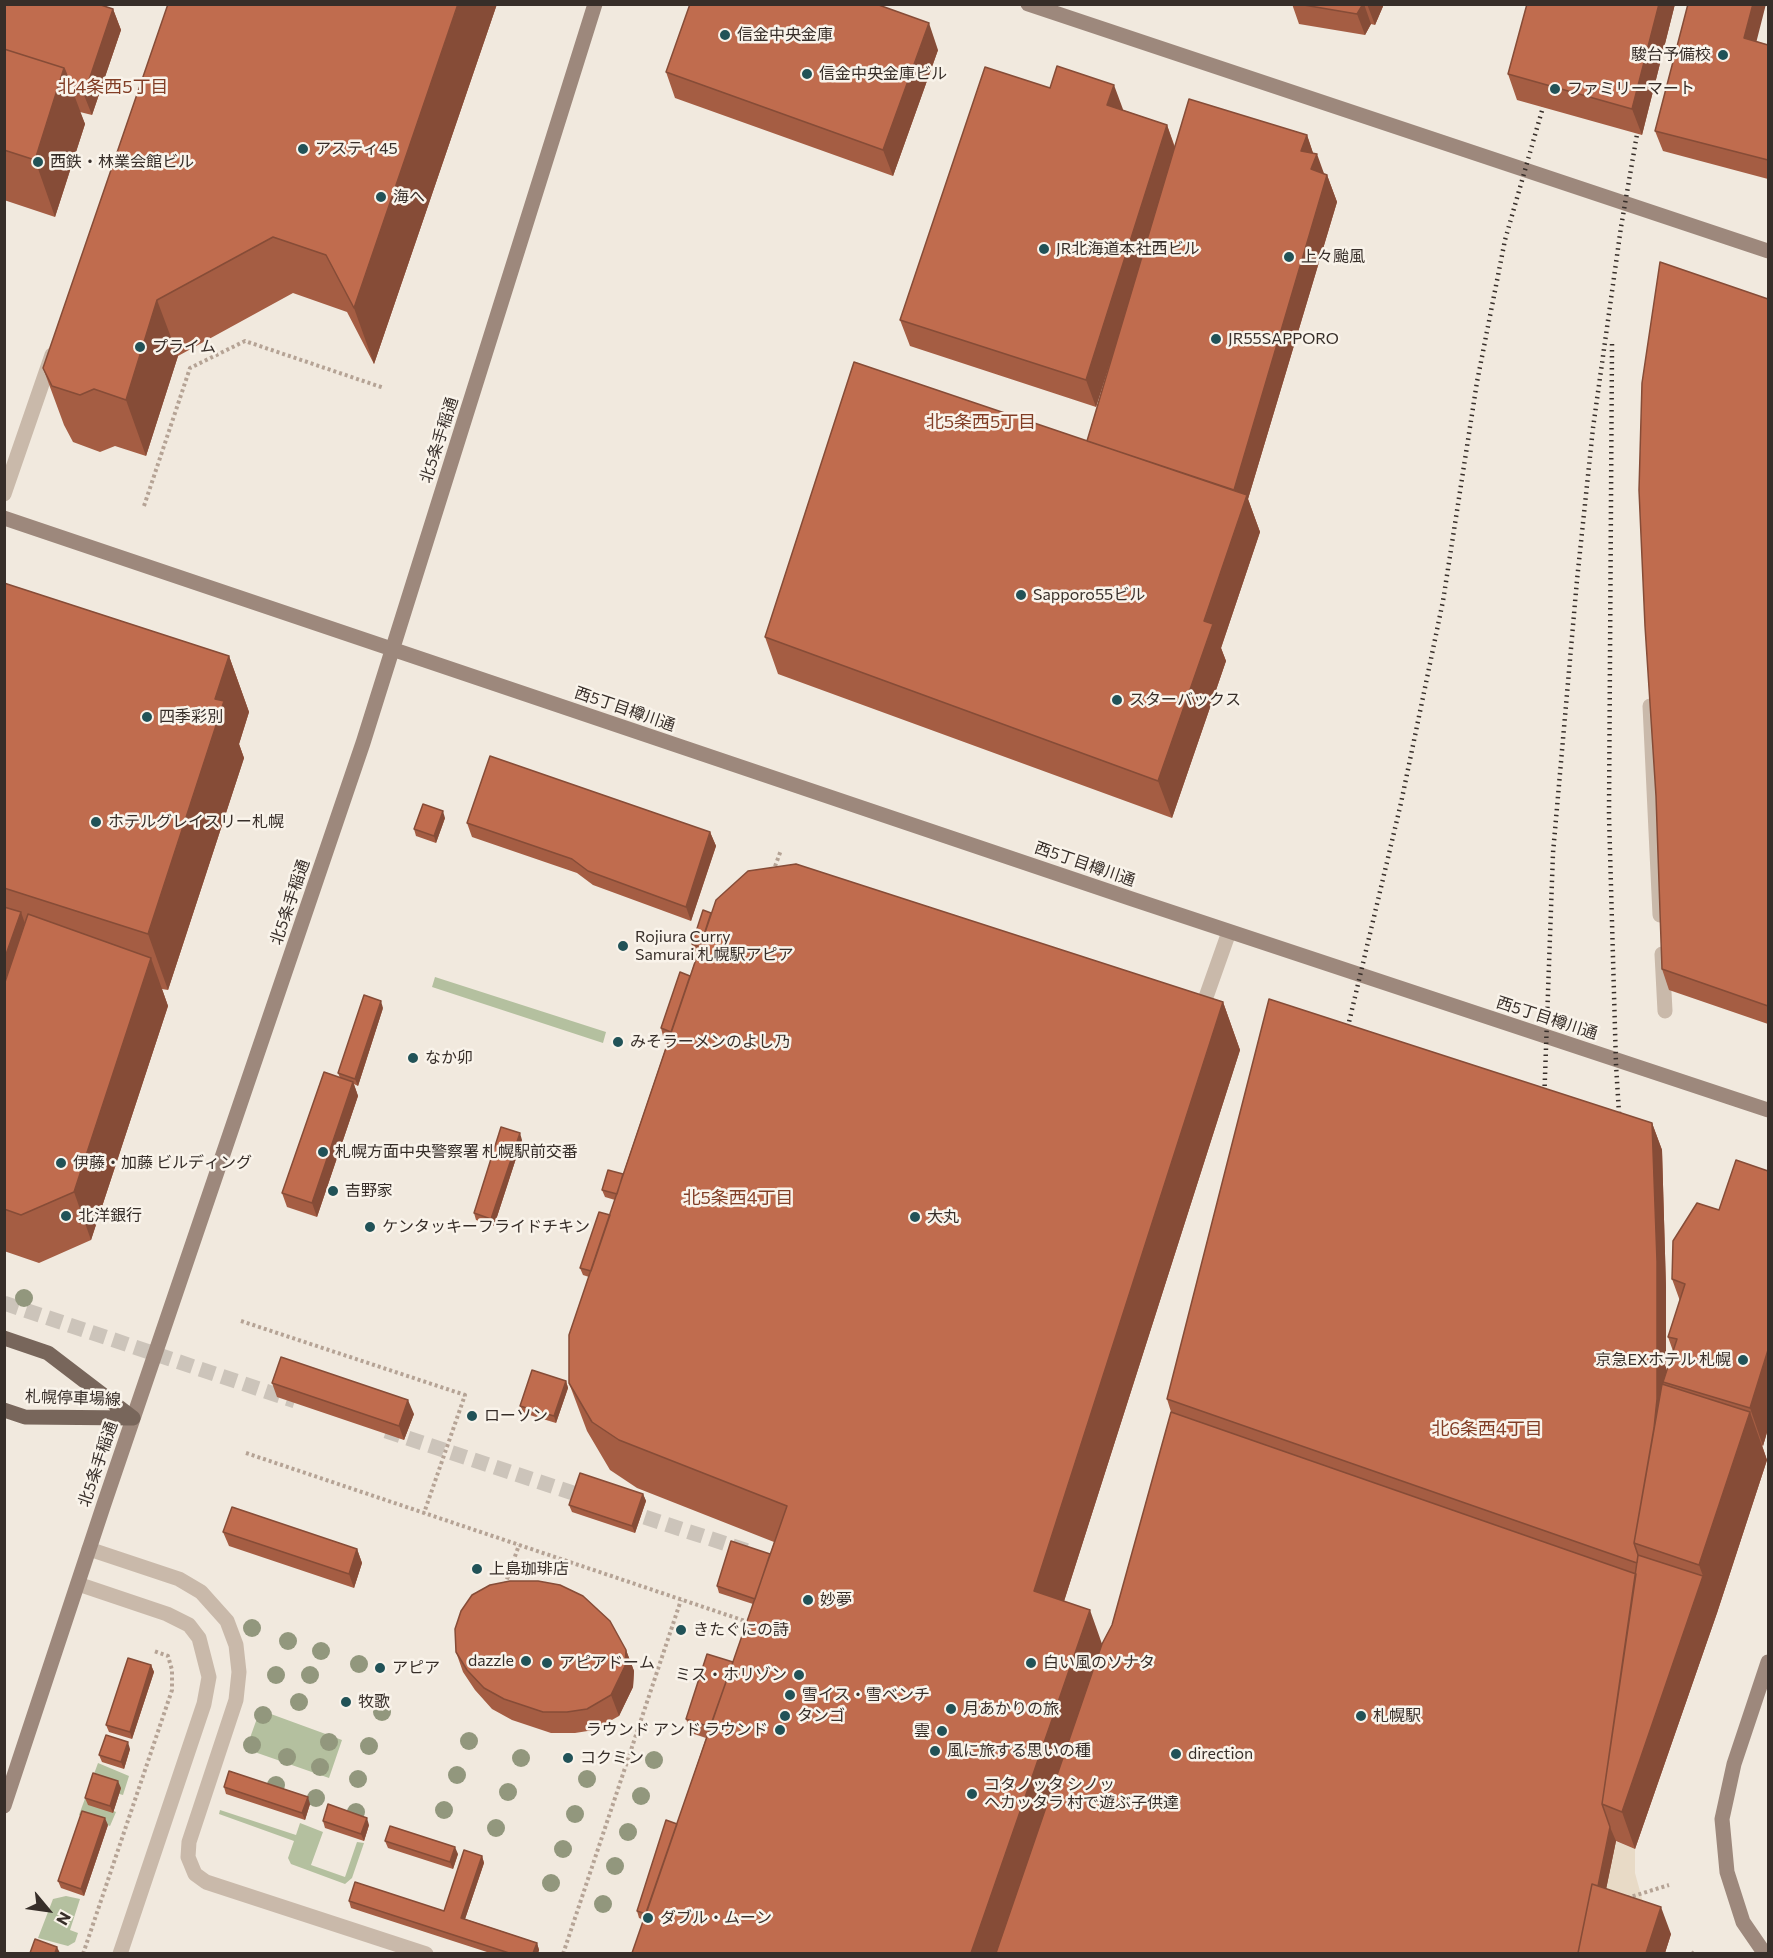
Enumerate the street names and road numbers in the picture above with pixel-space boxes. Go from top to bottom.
street label: 北5条手稲通 [416,395,462,485]
street label: 西5丁目樽川通 [572,683,678,735]
street label: 西5丁目樽川通 [1032,838,1138,890]
street label: 北5条手稲通 [266,857,314,947]
street label: 西5丁目樽川通 [1494,993,1600,1043]
street label: 札幌停車場線 [25,1387,121,1409]
street label: 北5条手稲通 [74,1419,122,1509]

